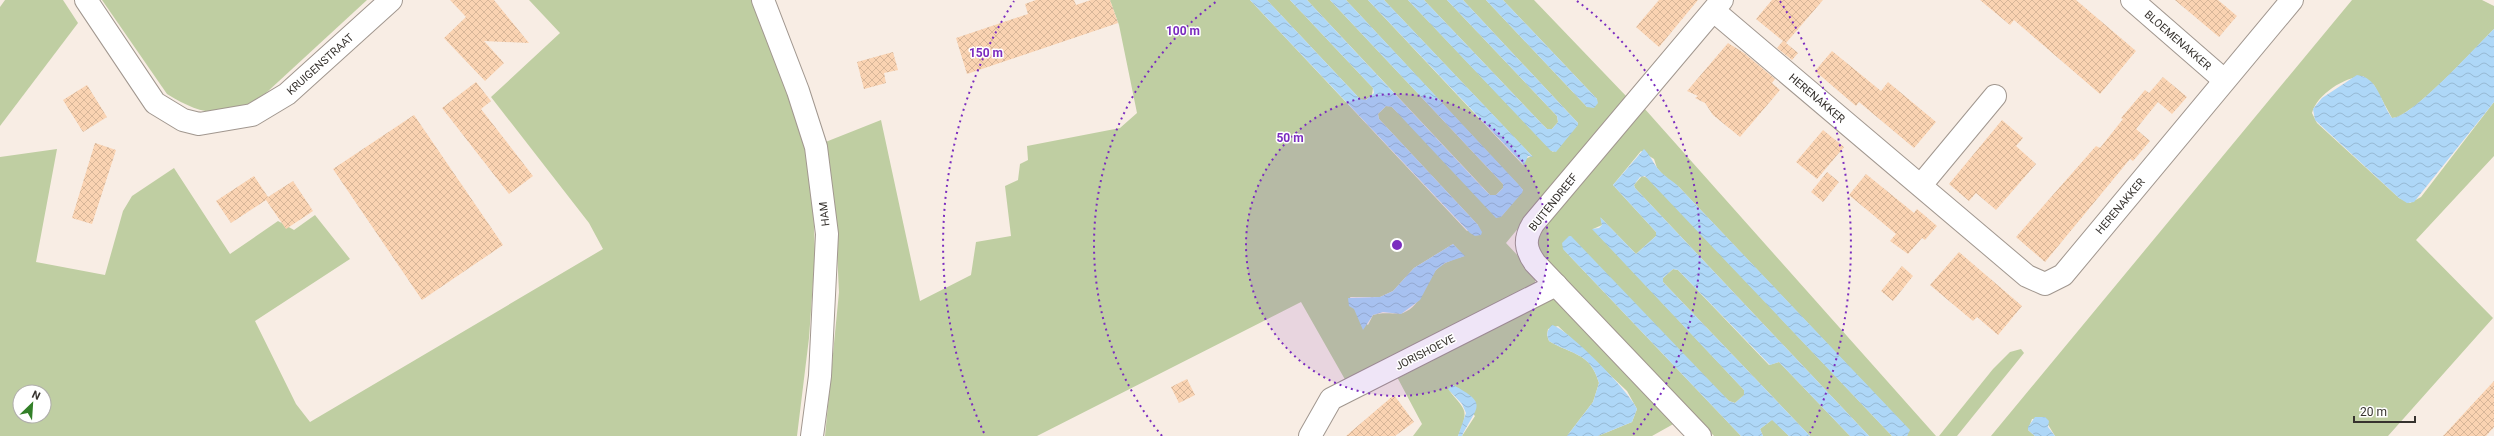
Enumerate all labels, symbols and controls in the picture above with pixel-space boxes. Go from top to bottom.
street label: BLOEMENAKKER [2142,8,2214,73]
text: 100 m [1166,24,1200,38]
street label: KRUIGENSTRAAT [284,31,357,98]
text: 150 m [969,46,1003,60]
street label: HERENAKKER [1786,71,1847,126]
text: 50 m [1276,131,1304,145]
street label: BUITENDREEF [1526,171,1580,234]
street label: HERENAKKER [2093,176,2148,237]
street label: HAM [817,201,832,227]
centre of rings [1390,238,1404,252]
street label: JORISHOEVE [1393,332,1457,373]
north arrow [12,384,52,424]
text: N [30,388,42,403]
scale bar [2354,398,2415,424]
text: 20 m [2360,405,2387,419]

